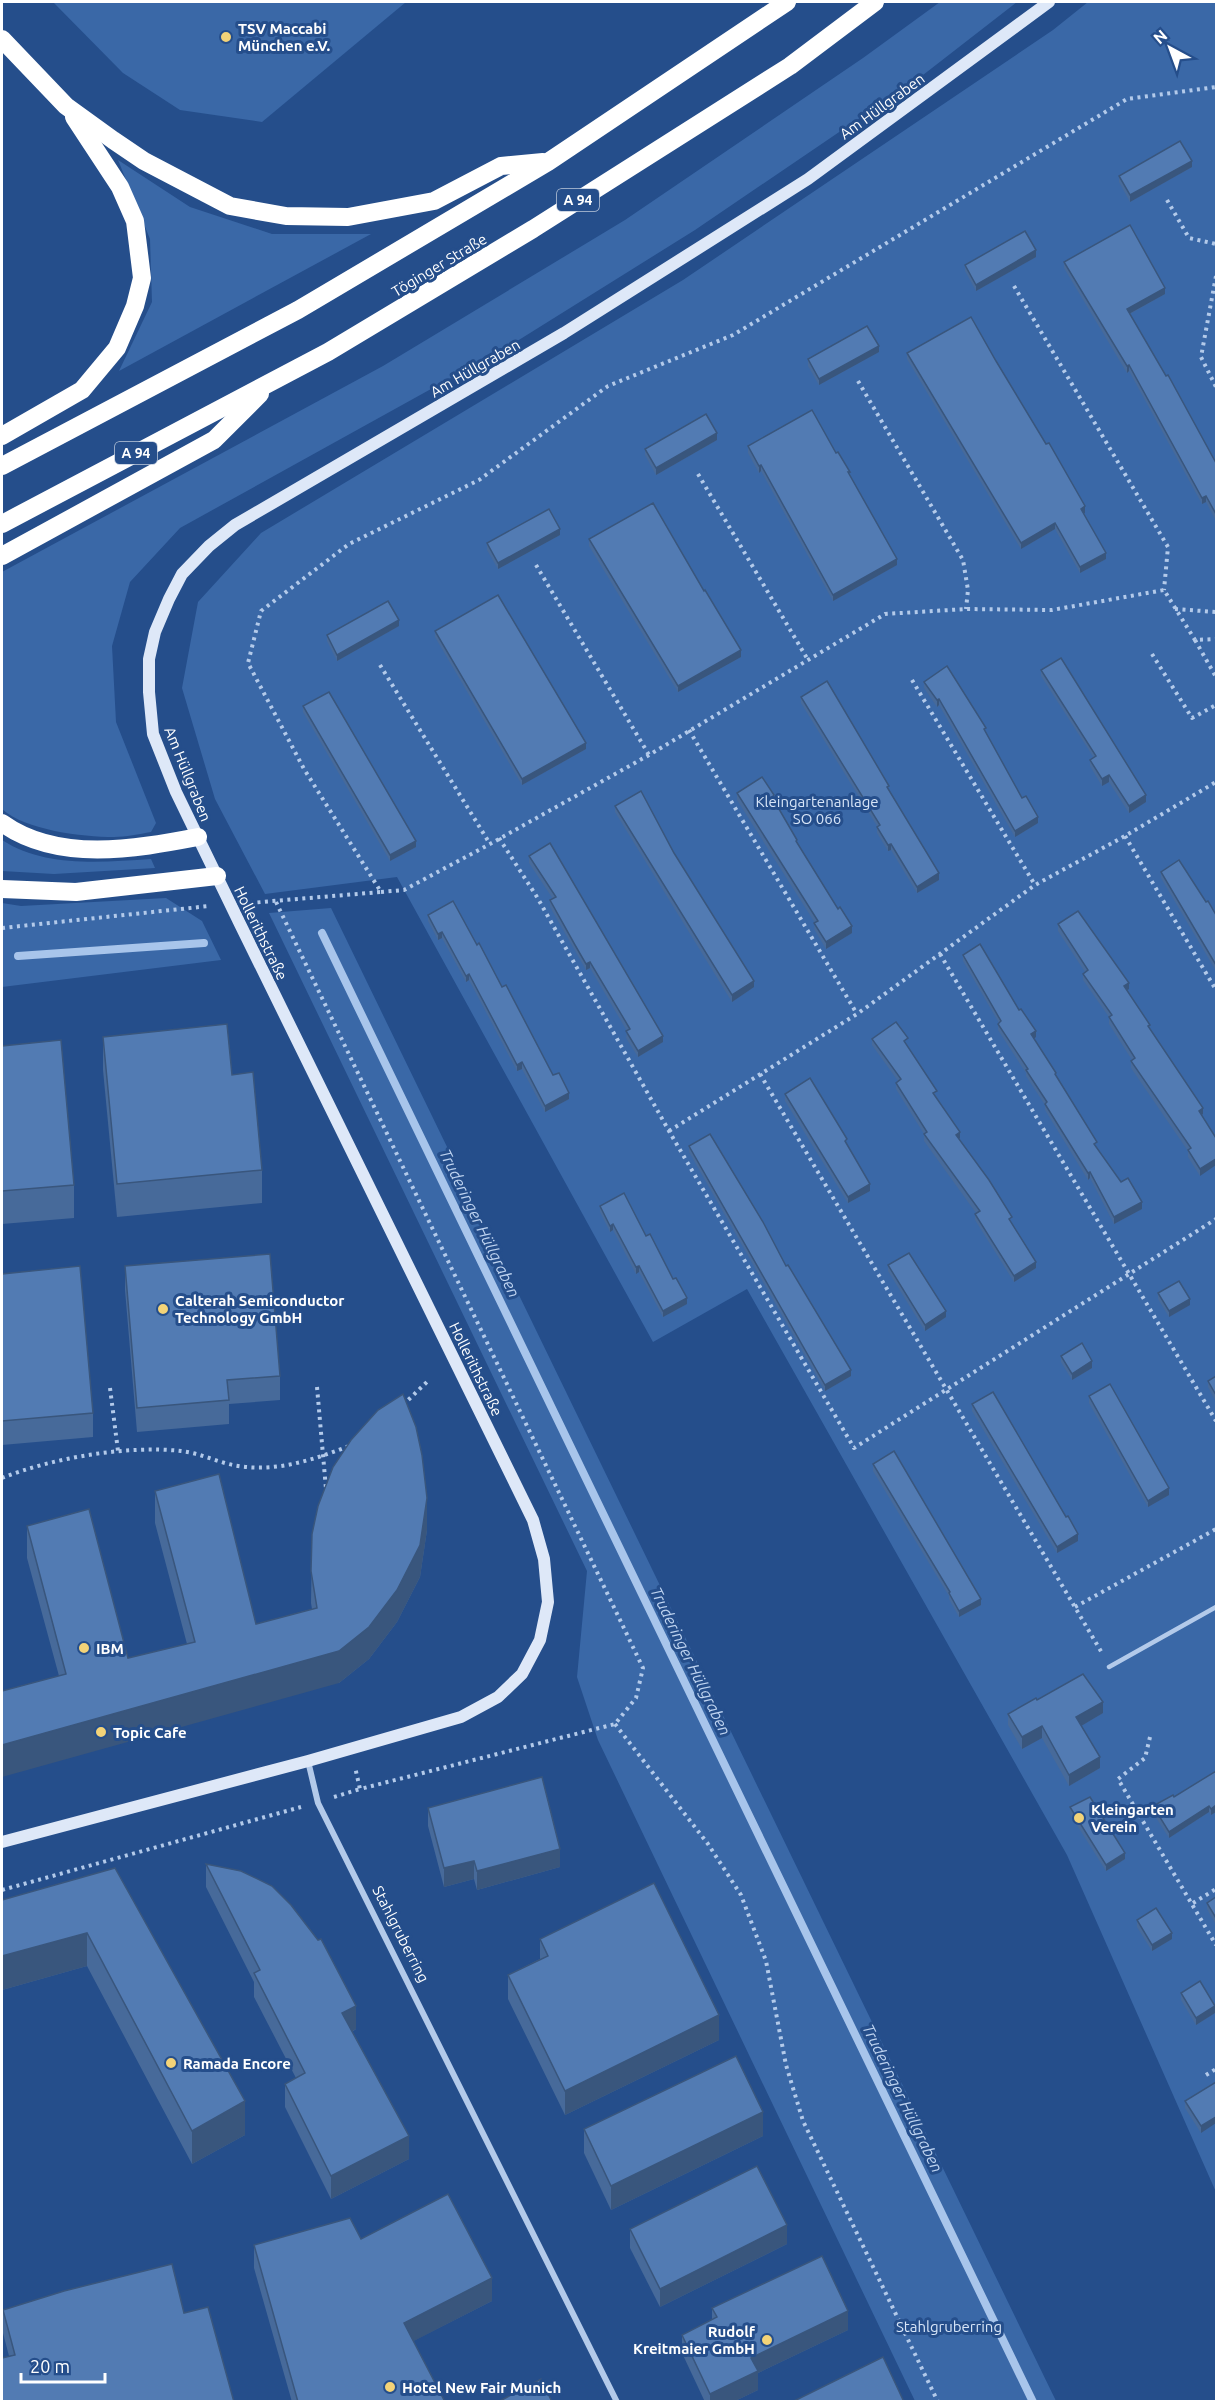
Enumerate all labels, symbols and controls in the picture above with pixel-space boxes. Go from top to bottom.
north arrow [1140,18,1200,78]
place label: TSV Maccabi München e.V. [238,20,331,54]
text: N [1150,26,1171,47]
marker: TSV Maccabi München e.V. [219,30,233,44]
street label: Am Hüllgraben [836,70,928,142]
road number: A 94 [557,189,599,211]
street label: Töginger Straße [388,230,490,300]
street label: Am Hüllgraben [427,335,523,401]
road number: A 94 [115,442,157,464]
street label: Am Hüllgraben [161,724,215,824]
park label: Kleingartenanlage SO 066 [755,793,879,827]
street label: Hollerithstraße [231,883,291,983]
water label: Truderinger Hüllgraben [436,1146,524,1300]
place label: Calterah Semiconductor Technology GmbH [175,1292,345,1326]
marker: Calterah Semiconductor Technology GmbH [156,1302,170,1316]
street label: Hollerithstraße [446,1319,506,1419]
water label: Truderinger Hüllgraben [647,1584,735,1738]
place label: IBM [96,1640,124,1657]
marker: IBM [77,1641,91,1655]
place label: Topic Cafe [113,1724,187,1741]
marker: Topic Cafe [94,1725,108,1739]
place label: Kleingarten Verein [1091,1801,1174,1835]
marker: Kleingarten Verein [1072,1811,1086,1825]
street label: Stahlgruberring [369,1883,433,1985]
water label: Truderinger Hüllgraben [859,2021,947,2175]
place label: Ramada Encore [183,2055,291,2072]
marker: Ramada Encore [164,2056,178,2070]
park label: Stahlgruberring [896,2318,1002,2335]
place label: Rudolf Kreitmaier GmbH [633,2323,756,2357]
marker: Rudolf Kreitmaier GmbH [760,2333,774,2347]
scale bar [21,2346,105,2384]
text: 20 m [30,2356,70,2376]
place label: Hotel New Fair Munich [402,2379,561,2396]
marker: Hotel New Fair Munich [383,2380,397,2394]

